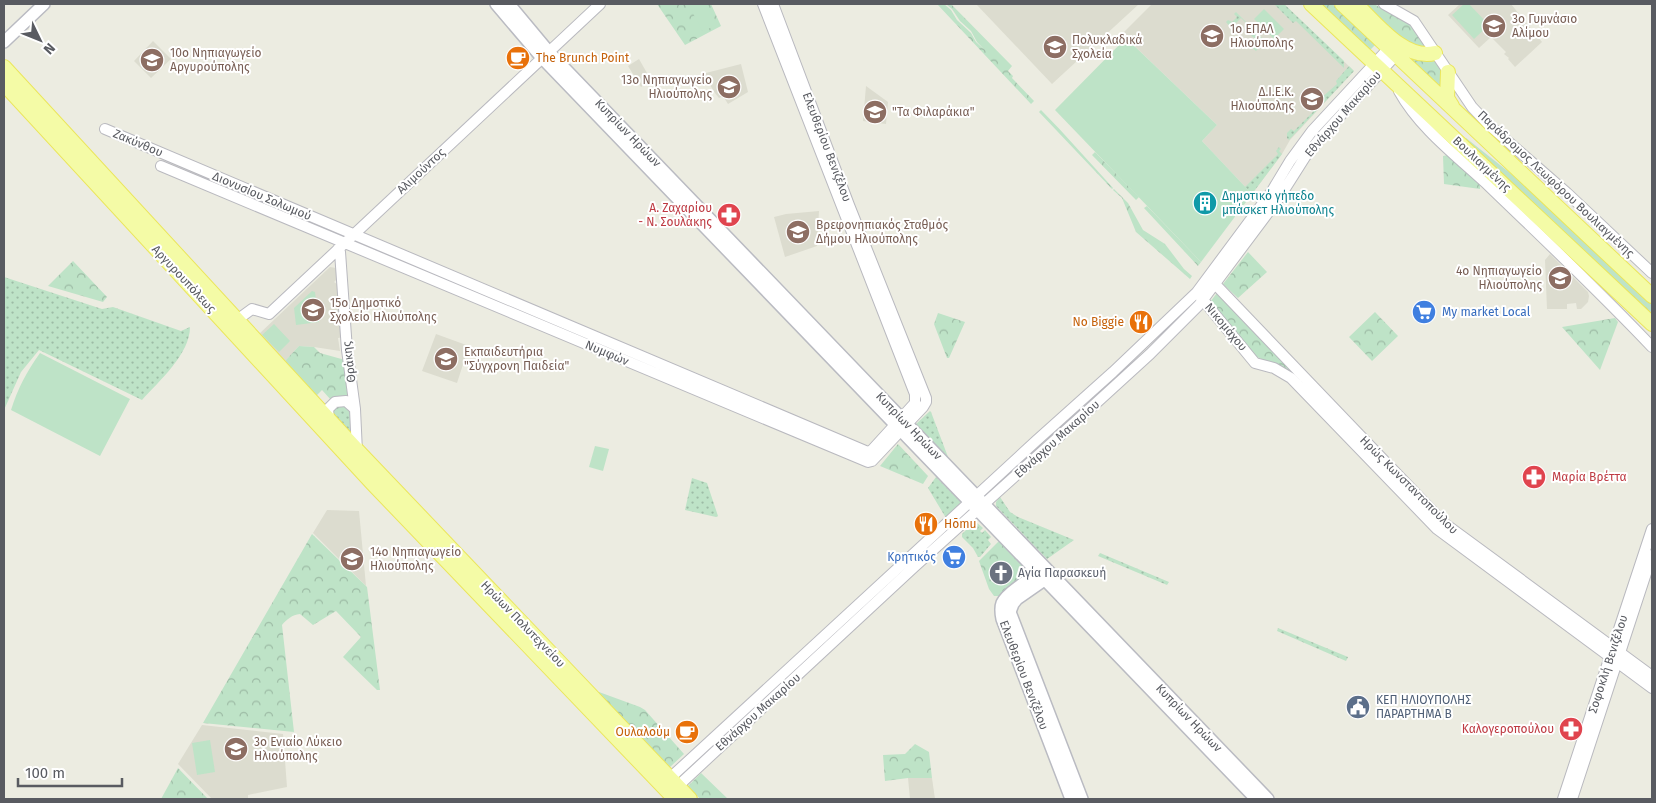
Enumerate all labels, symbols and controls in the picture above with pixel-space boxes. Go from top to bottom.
place label: 3ο Γυμνάσιο Αλίμου [1512,12,1577,40]
school or university icon: 3ο Γυμνάσιο Αλίμου [1481,13,1507,39]
north arrow [15,15,65,65]
place label: 1ο ΕΠΑΛ Ηλιούπολης [1230,22,1294,50]
school or university icon: 1ο ΕΠΑΛ Ηλιούπολης [1199,23,1225,49]
place label: Πολυκλαδικά Σχολεία [1072,33,1142,61]
school or university icon: Πολυκλαδικά Σχολεία [1042,34,1068,60]
text: N [40,39,59,58]
cafe icon: The Brunch Point [505,45,531,71]
place label: 10ο Νηπιαγωγείο Αργυρούπολης [170,46,262,74]
school or university icon: 10ο Νηπιαγωγείο Αργυρούπολης [139,47,165,73]
place label: The Brunch Point [536,51,630,65]
street label: Εθνάρχου Μακαρίου [1302,68,1384,160]
place label: 13ο Νηπιαγωγείο Ηλιούπολης [621,73,712,101]
school or university icon: 13ο Νηπιαγωγείο Ηλιούπολης [716,74,742,100]
place label: Δ.Ι.Ε.Κ. Ηλιούπολης [1230,85,1294,113]
school or university icon: Δ.Ι.Ε.Κ. Ηλιούπολης [1299,86,1325,112]
street label: Ελευθερίου Βενιζέλου [800,90,854,204]
street label: Κυπρίων Ηρώων [592,96,664,170]
school or university icon: "Τα Φιλαράκια" [862,99,888,125]
place label: "Τα Φιλαράκια" [892,105,975,119]
street label: Παράδρομος Λεωφόρου Βουλιαγμένης [1475,108,1637,261]
street label: Ζακύνθου [111,126,165,160]
street label: Βουλιαγμένης [1450,134,1514,195]
street label: Αλιμούντος [394,145,448,197]
street label: Διονυσίου Σολωμού [210,169,314,223]
place label: Δημοτικό γήπεδο μπάσκετ Ηλιούπολης [1222,189,1334,217]
building icon: Δημοτικό γήπεδο μπάσκετ Ηλιούπολης [1192,190,1218,216]
place label: Α. Ζαχαρίου - Ν. Σουλάκης [638,201,712,229]
pharmacy icon: Α. Ζαχαρίου - Ν. Σουλάκης [716,202,742,228]
place label: Βρεφονηπιακός Σταθμός Δήμου Ηλιούπολης [816,218,948,246]
school or university icon: Βρεφονηπιακός Σταθμός Δήμου Ηλιούπολης [785,219,811,245]
street label: Αργυρουπόλεως [149,242,219,316]
place label: 4ο Νηπιαγωγείο Ηλιούπολης [1456,264,1542,292]
school or university icon: 4ο Νηπιαγωγείο Ηλιούπολης [1547,265,1573,291]
place label: 15ο Δημοτικό Σχολείο Ηλιούπολης [330,296,437,324]
school or university icon: 15ο Δημοτικό Σχολείο Ηλιούπολης [300,297,326,323]
supermarket icon: My market Local [1411,299,1437,325]
street label: Νικομάχου [1202,300,1250,354]
place label: My market Local [1442,305,1531,319]
restaurant icon: Νο Biggie [1128,309,1154,335]
place label: Νο Biggie [1073,315,1124,329]
street label: Νυμφών [583,338,631,369]
street label: Θράκης [339,340,358,383]
place label: Εκπαιδευτήρια "Σύγχρονη Παιδεία" [464,345,570,373]
school or university icon: Εκπαιδευτήρια "Σύγχρονη Παιδεία" [433,346,459,372]
street label: Κυπρίων Ηρώων [873,389,945,463]
street label: Εθνάρχου Μακαρίου [1012,397,1102,481]
street label: Ηρώς Κωνσταντοπούλου [1357,433,1461,537]
pharmacy icon: Μαρία Βρέττα [1521,464,1547,490]
place label: Μαρία Βρέττα [1552,470,1627,484]
restaurant icon: Hōmu [913,511,939,537]
place label: Hōmu [944,517,976,531]
supermarket icon: Κρητικός [941,544,967,570]
place label: 14ο Νηπιαγωγείο Ηλιούπολης [370,545,461,573]
school or university icon: 14ο Νηπιαγωγείο Ηλιούπολης [339,546,365,572]
place label: Κρητικός [887,550,936,564]
church icon: Αγία Παρασκευή [988,560,1014,586]
place label: Αγία Παρασκευή [1018,566,1106,580]
street label: Ηρώων Πολυτεχνείου [478,578,568,670]
street label: Σοφοκλή Βενιζέλου [1585,613,1631,715]
street label: Ελευθερίου Βενιζέλου [997,618,1051,732]
street label: Εθνάρχου Μακαρίου [713,670,803,754]
street label: Κυπρίων Ηρώων [1153,681,1225,755]
place label: ΚΕΠ ΗΛΙΟΥΠΟΛΗΣ ΠΑΡΑΡΤΗΜΑ Β [1376,693,1471,721]
public building icon: ΚΕΠ ΗΛΙΟΥΠΟΛΗΣ ΠΑΡΑΡΤΗΜΑ Β [1345,694,1371,720]
pharmacy icon: Καλογεροπούλου [1558,716,1584,742]
cafe icon: Ουλαλούμ [674,719,700,745]
place label: Καλογεροπούλου [1462,722,1554,736]
place label: Ουλαλούμ [616,725,670,739]
place label: 3ο Ενιαίο Λύκειο Ηλιούπολης [254,735,342,763]
school or university icon: 3ο Ενιαίο Λύκειο Ηλιούπολης [223,736,249,762]
scale bar [18,756,121,788]
text: 100 m [25,764,65,782]

